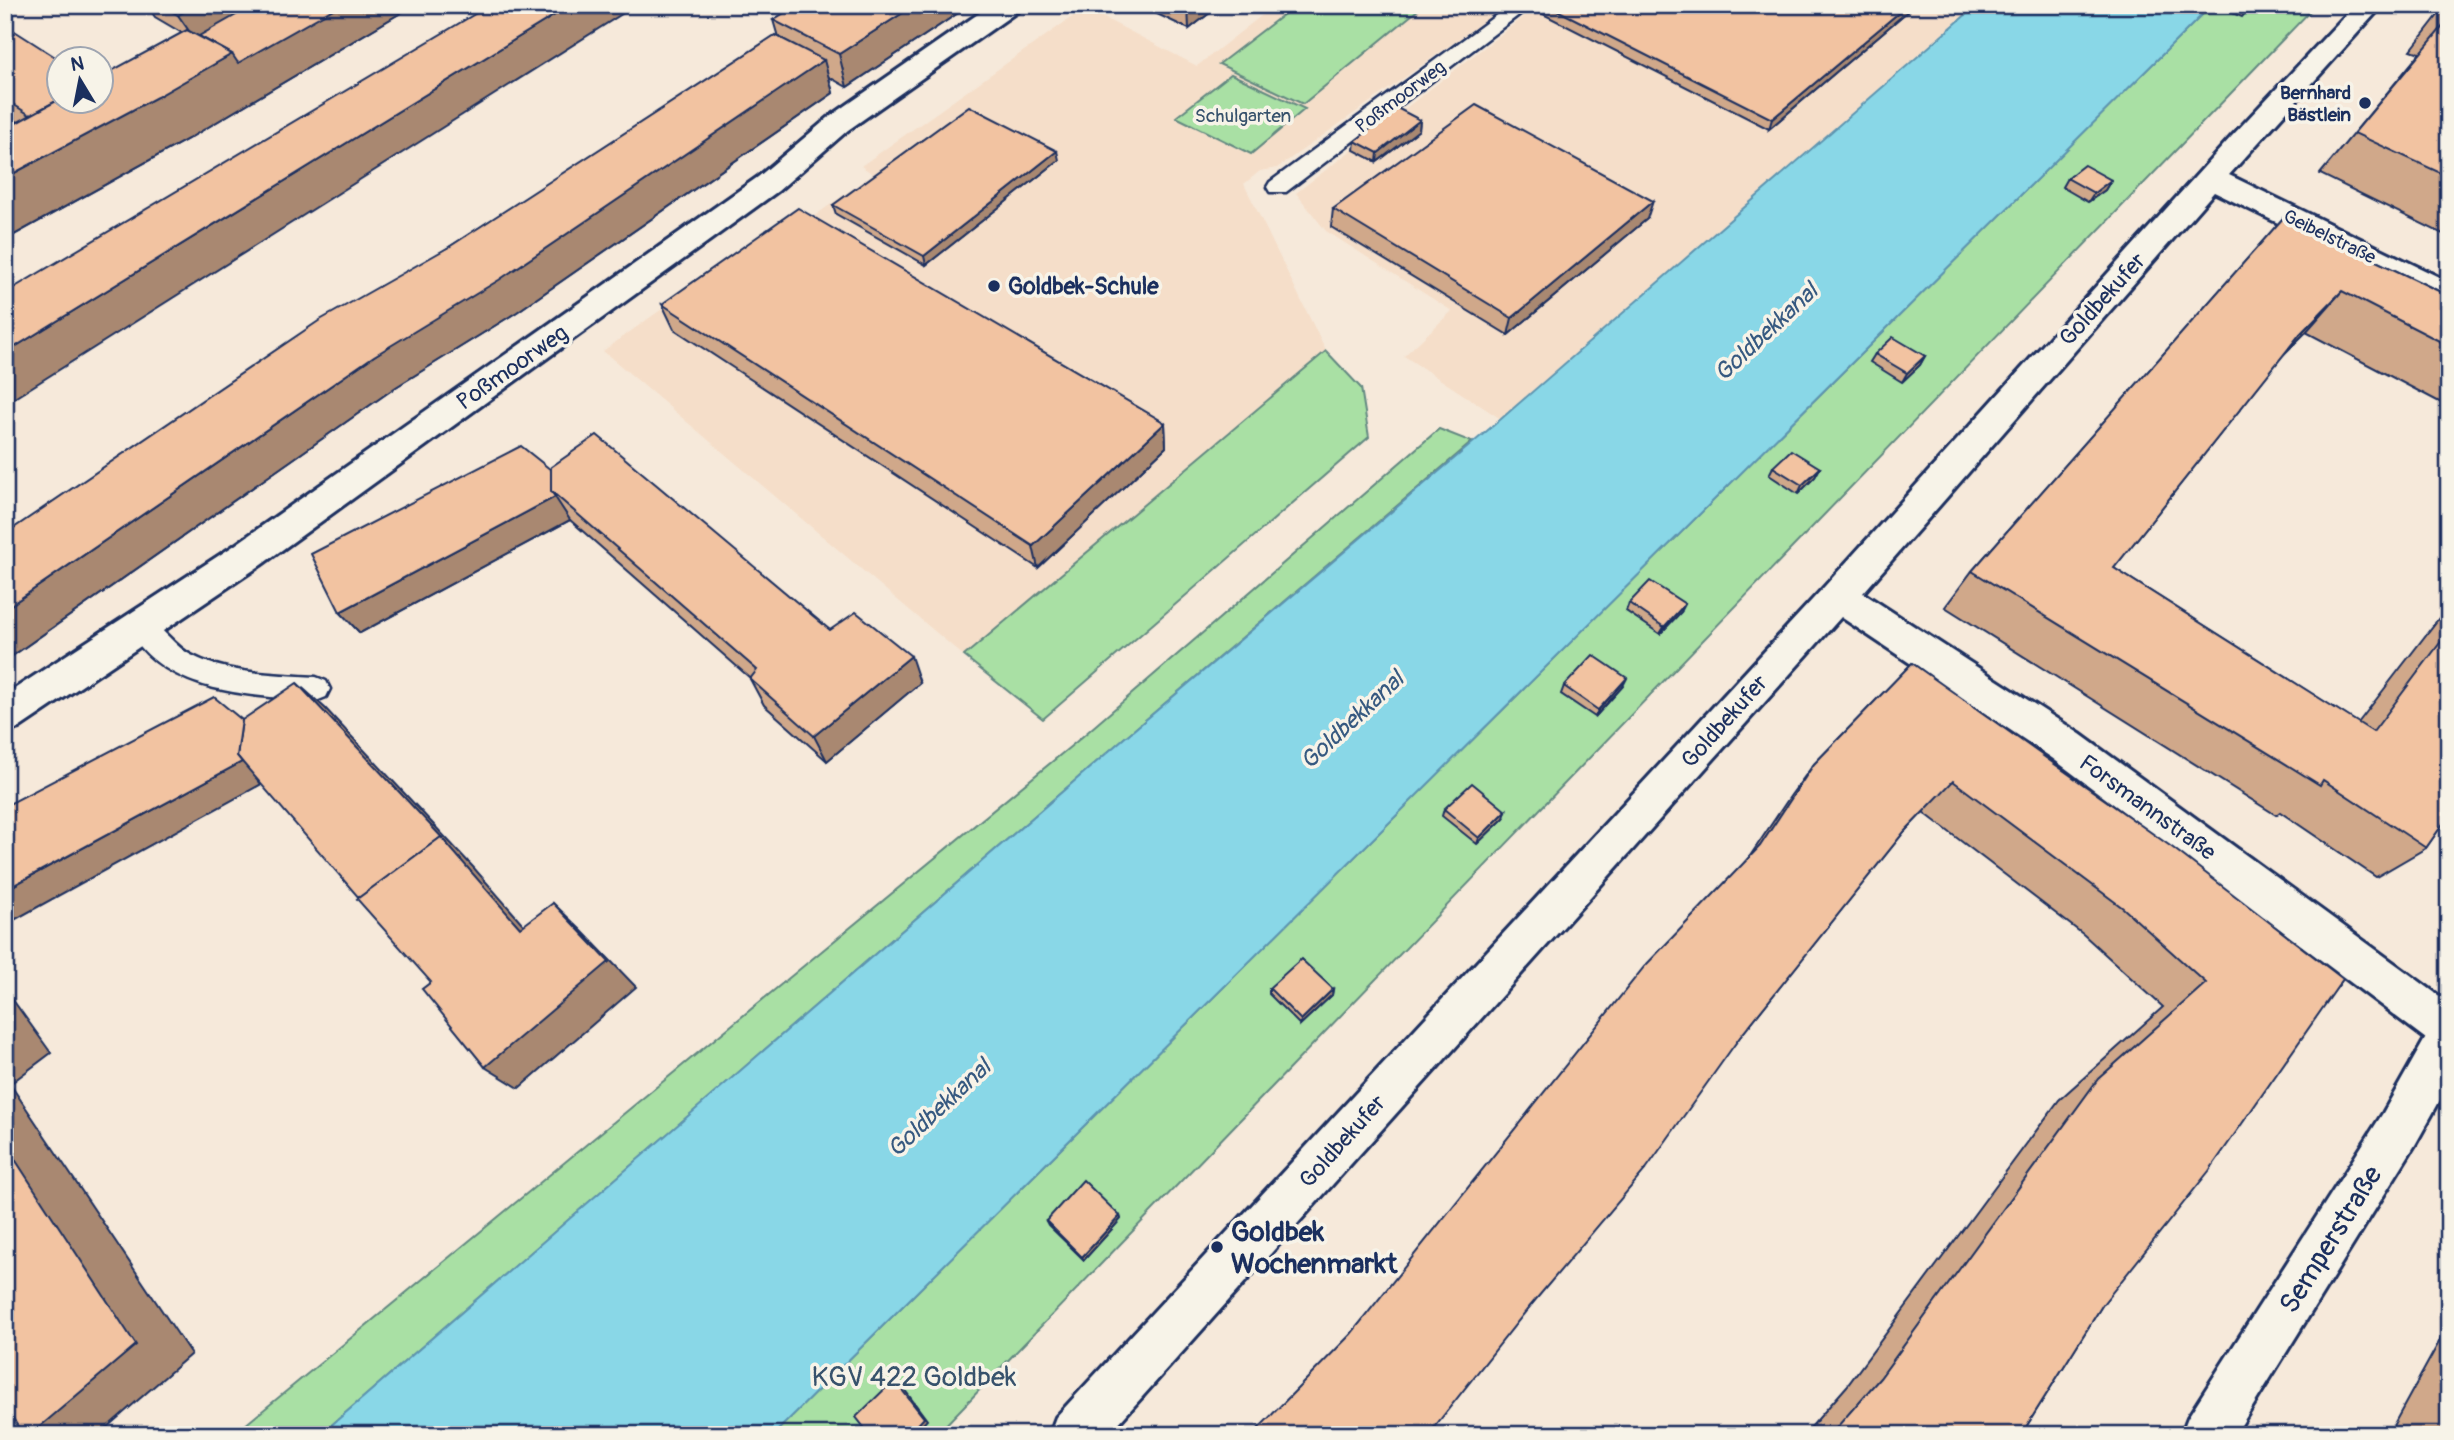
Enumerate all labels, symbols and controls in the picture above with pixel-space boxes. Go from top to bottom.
north arrow [46,46,116,116]
text: N [69,51,86,77]
street label: Poßmoorweg [1351,55,1450,139]
place label: Bernhard Bästlein [2280,81,2351,127]
marker: Bernhard Bästlein [2357,95,2373,111]
park label: Schulgarten [1195,104,1291,128]
street label: Geibelstraße [2279,204,2380,270]
street label: Goldbekufer [2053,247,2152,352]
place label: Goldbek-Schule [1008,272,1159,301]
water label: Goldbekkanal [1709,276,1826,388]
marker: Goldbek-Schule [986,278,1002,294]
street label: Poßmoorweg [451,318,574,416]
water label: Goldbekkanal [1295,664,1412,776]
street label: Goldbekufer [1675,669,1774,774]
street label: Forsmannstraße [2074,748,2222,867]
water label: Goldbekkanal [882,1052,999,1164]
street label: Goldbekufer [1293,1089,1392,1194]
street label: Semperstraße [2272,1159,2391,1320]
place label: Goldbek Wochenmarkt [1231,1215,1398,1282]
marker: Goldbek Wochenmarkt [1209,1239,1225,1255]
park label: KGV 422 Goldbek [811,1360,1017,1395]

